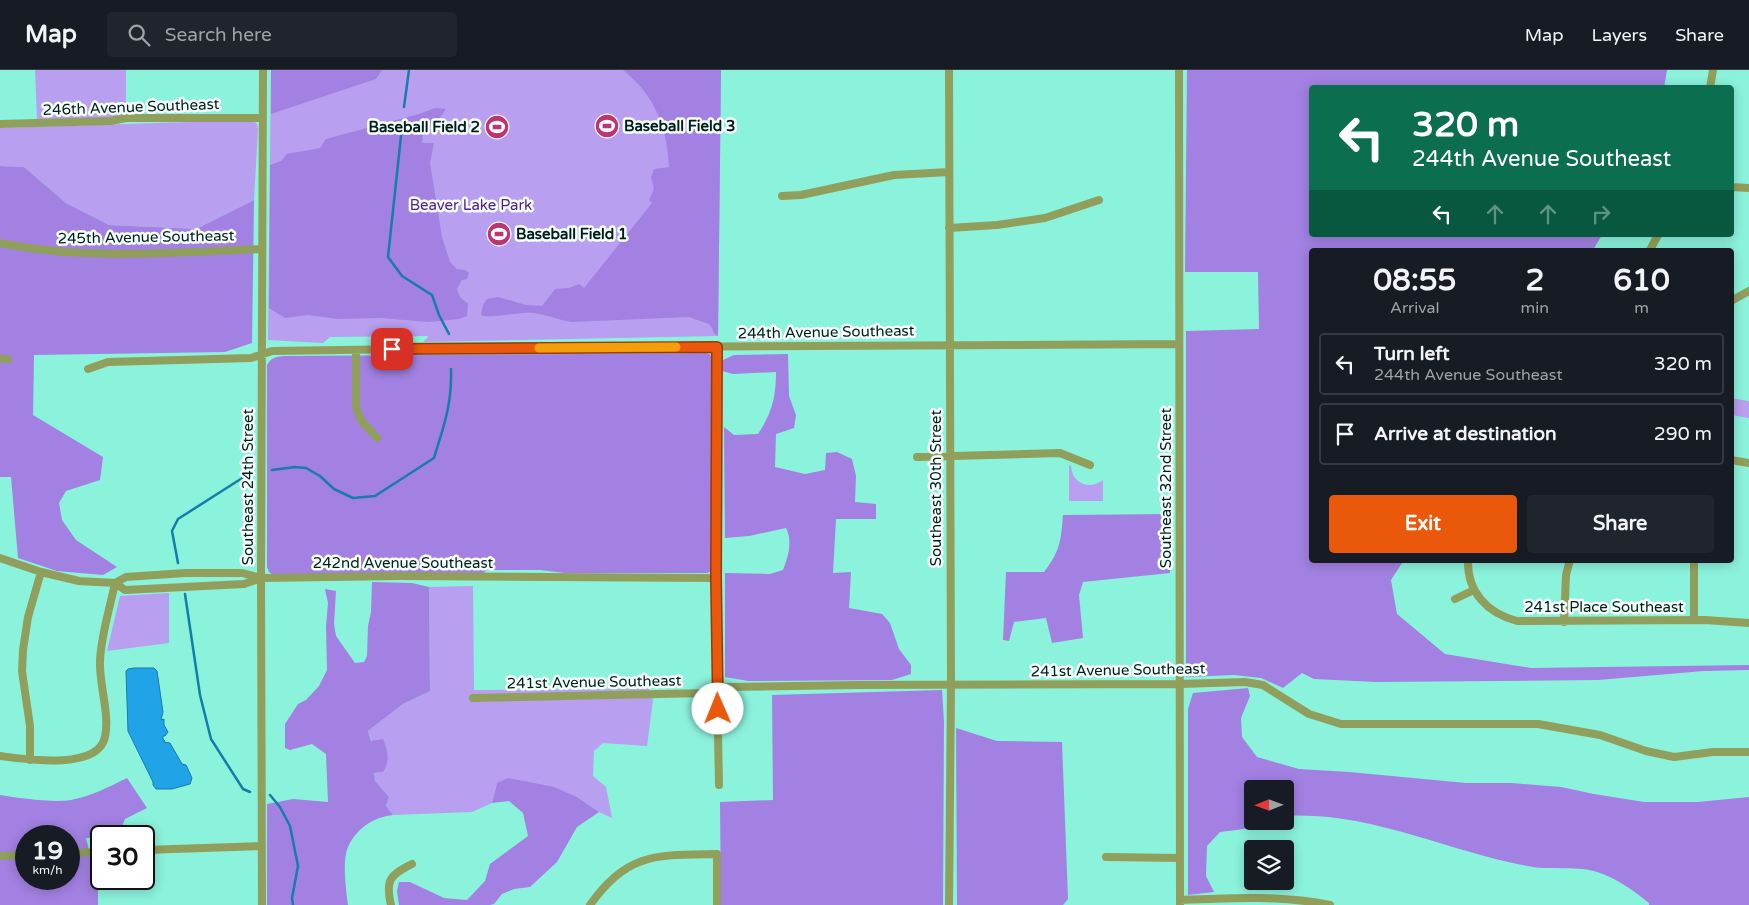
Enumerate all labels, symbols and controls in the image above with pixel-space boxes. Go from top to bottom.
search box [107,12,457,57]
text: Map [25,20,77,49]
icon: search [125,21,153,49]
text: Search here [165,24,272,46]
text: Map [1525,24,1564,46]
text: Layers [1592,24,1647,46]
text: Share [1675,24,1724,46]
street label: 246th Avenue Southeast [42,95,220,119]
text: 320 m [1412,104,1519,146]
icon: left [1329,105,1394,170]
sports icon: Baseball Field 3 [594,113,620,139]
sports icon: Baseball Field 2 [484,114,510,140]
place label: Baseball Field 3 [624,117,735,135]
place label: Baseball Field 2 [369,118,480,136]
text: 244th Avenue Southeast [1412,146,1671,172]
park label: Beaver Lake Park [410,196,532,214]
icon: left [1428,200,1456,228]
icon: ahead [1481,200,1509,228]
icon: ahead [1534,200,1562,228]
icon: right [1587,200,1615,228]
sports icon: Baseball Field 1 [486,221,512,247]
place label: Baseball Field 1 [516,225,627,243]
street label: 245th Avenue Southeast [57,226,235,248]
text: 08:55 [1373,262,1456,299]
text: 2 [1525,262,1544,299]
text: 610 [1613,262,1670,299]
text: Arrival [1390,298,1440,318]
text: min [1521,298,1549,318]
text: m [1634,298,1649,318]
street label: 244th Avenue Southeast [737,321,915,343]
pin [371,328,413,370]
icon: arrive [378,335,406,363]
text: Turn left [1374,343,1450,365]
icon: left [1331,350,1359,378]
text: 320 m [1654,353,1712,375]
text: 244th Avenue Southeast [1374,365,1563,385]
street label: Southeast 24th Street [239,408,257,565]
street label: Southeast 32nd Street [1157,408,1175,568]
street label: Southeast 30th Street [927,409,945,566]
icon: arrive [1331,420,1359,448]
text: Arrive at destination [1374,423,1557,445]
text: 290 m [1654,423,1712,445]
button: Exit [1329,495,1517,553]
button: Share [1527,495,1714,553]
street label: 242nd Avenue Southeast [313,554,494,572]
street label: 241st Place Southeast [1524,598,1684,616]
street label: 241st Avenue Southeast [1030,659,1206,681]
street label: 241st Avenue Southeast [506,671,682,693]
position arrow [691,682,743,734]
north arrow [1244,780,1294,830]
map controls [1244,780,1294,890]
speed limit sign: 30 [90,825,155,890]
text: 19 [32,836,63,866]
button: layers [1244,840,1294,890]
text: km/h [32,863,63,877]

